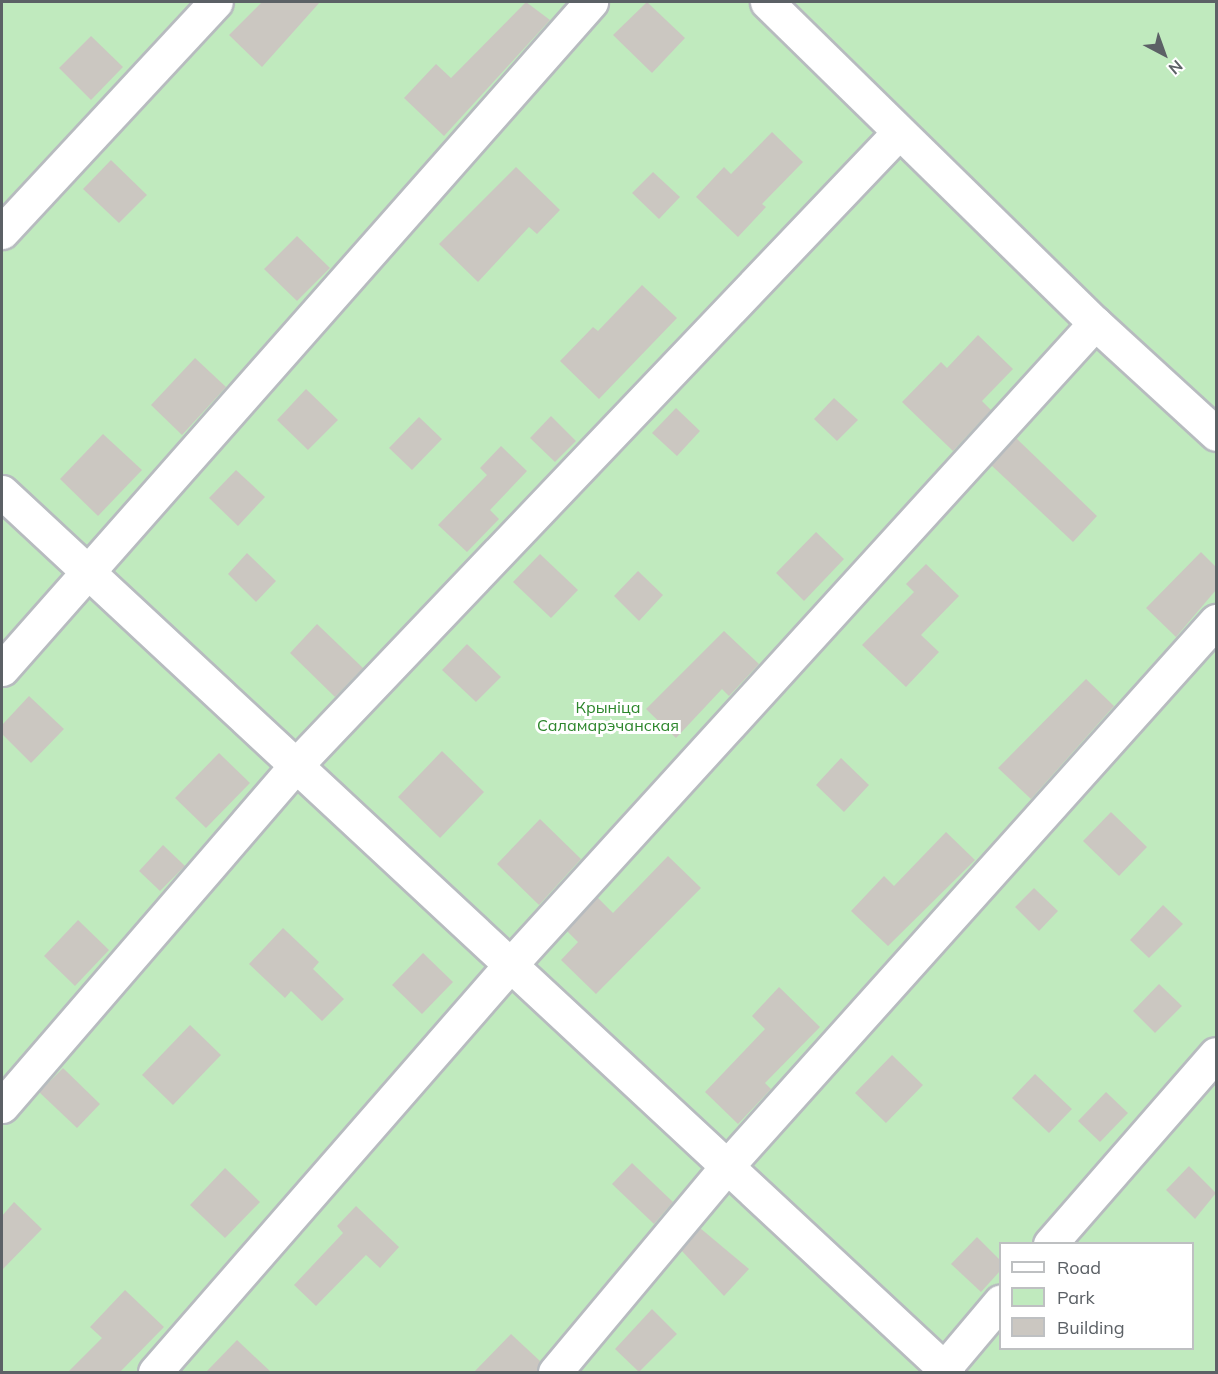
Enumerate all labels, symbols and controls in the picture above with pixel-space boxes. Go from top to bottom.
north arrow [1134,24,1194,84]
text: N [1165,56,1187,79]
park label: Крыніца Саламарэчанская [537,697,679,735]
legend [999,1242,1194,1350]
text: Road [1057,1256,1101,1279]
text: Park [1057,1286,1095,1309]
text: Building [1057,1316,1125,1339]

